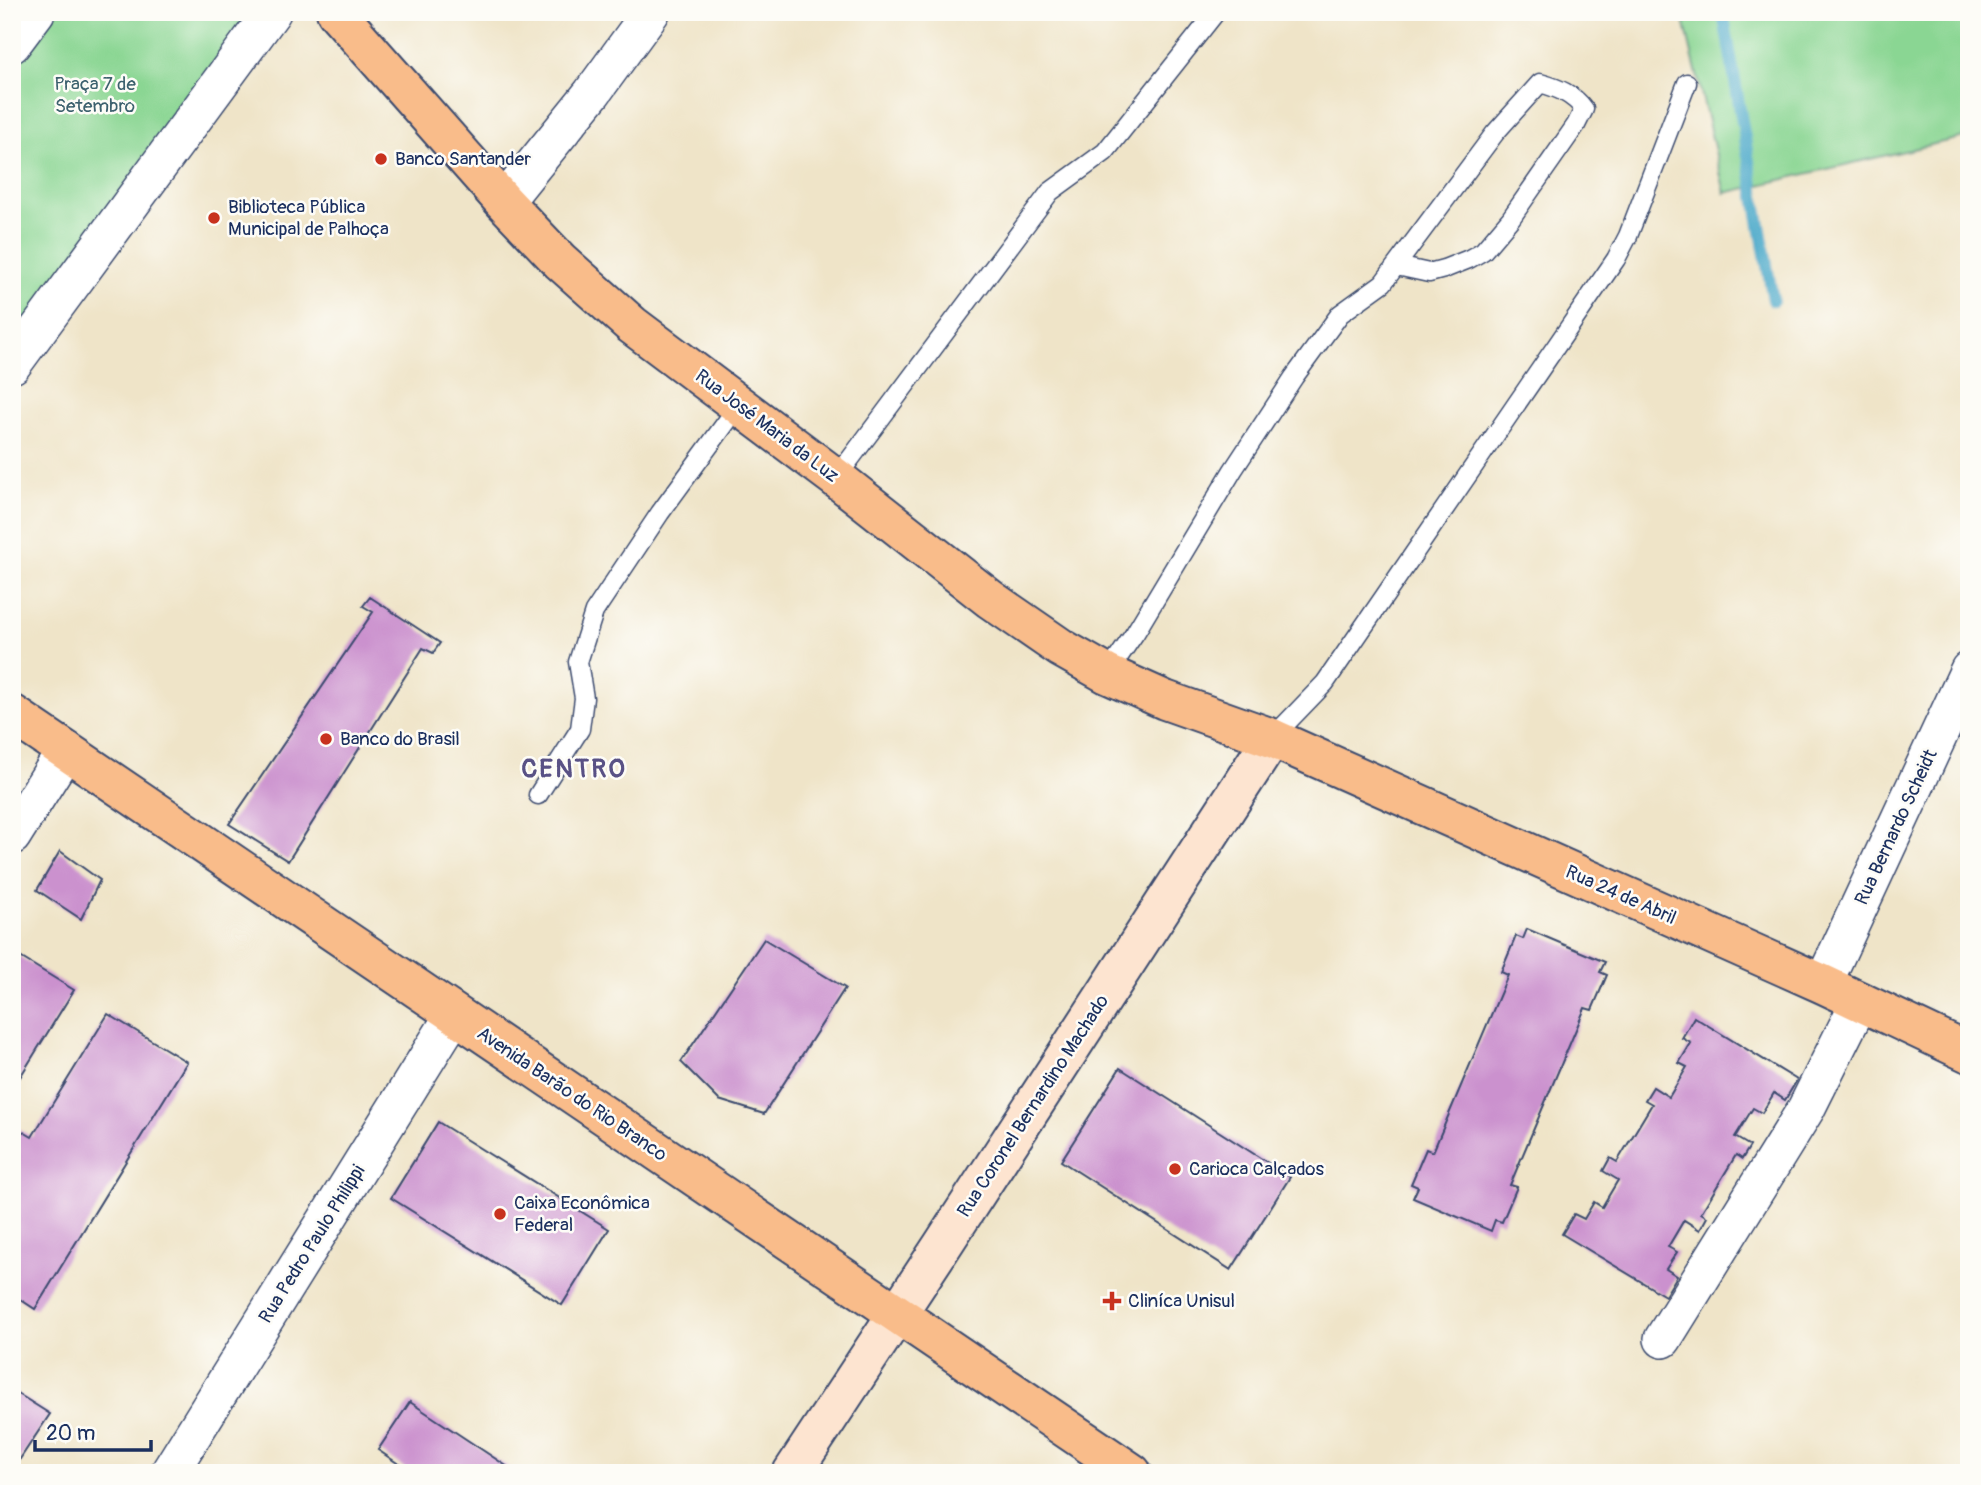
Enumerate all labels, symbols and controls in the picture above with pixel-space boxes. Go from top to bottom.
park label: Praça 7 de Setembro [54,72,136,118]
place label: Banco Santander [395,147,531,171]
marker: Banco Santander [373,151,389,167]
place label: Biblioteca Pública Municipal de Palhoça [228,195,389,241]
marker: Biblioteca Pública Municipal de Palhoça [206,210,222,226]
street label: Rua José Maria da Luz [690,364,844,488]
place label: Banco do Brasil [340,727,460,751]
marker: Banco do Brasil [318,731,334,747]
street label: Rua Bernardo Scheidt [1849,745,1943,909]
district label: CENTRO [521,753,627,785]
street label: Rua 24 de Abril [1562,860,1680,930]
street label: Rua Coronel Bernardino Machado [952,990,1114,1222]
street label: Avenida Barão do Rio Branco [472,1021,672,1167]
place label: Carioca Calçados [1189,1157,1324,1181]
street label: Rua Pedro Paulo Philippi [254,1160,370,1328]
marker: Carioca Calçados [1167,1161,1183,1177]
place label: Caixa Econômica Federal [514,1191,650,1237]
marker: Caixa Econômica Federal [492,1206,508,1222]
place label: Cliníca Unisul [1128,1289,1235,1313]
marker: Cliníca Unisul [1102,1291,1122,1311]
scale bar [35,1408,150,1452]
text: 20 m [46,1420,95,1447]

